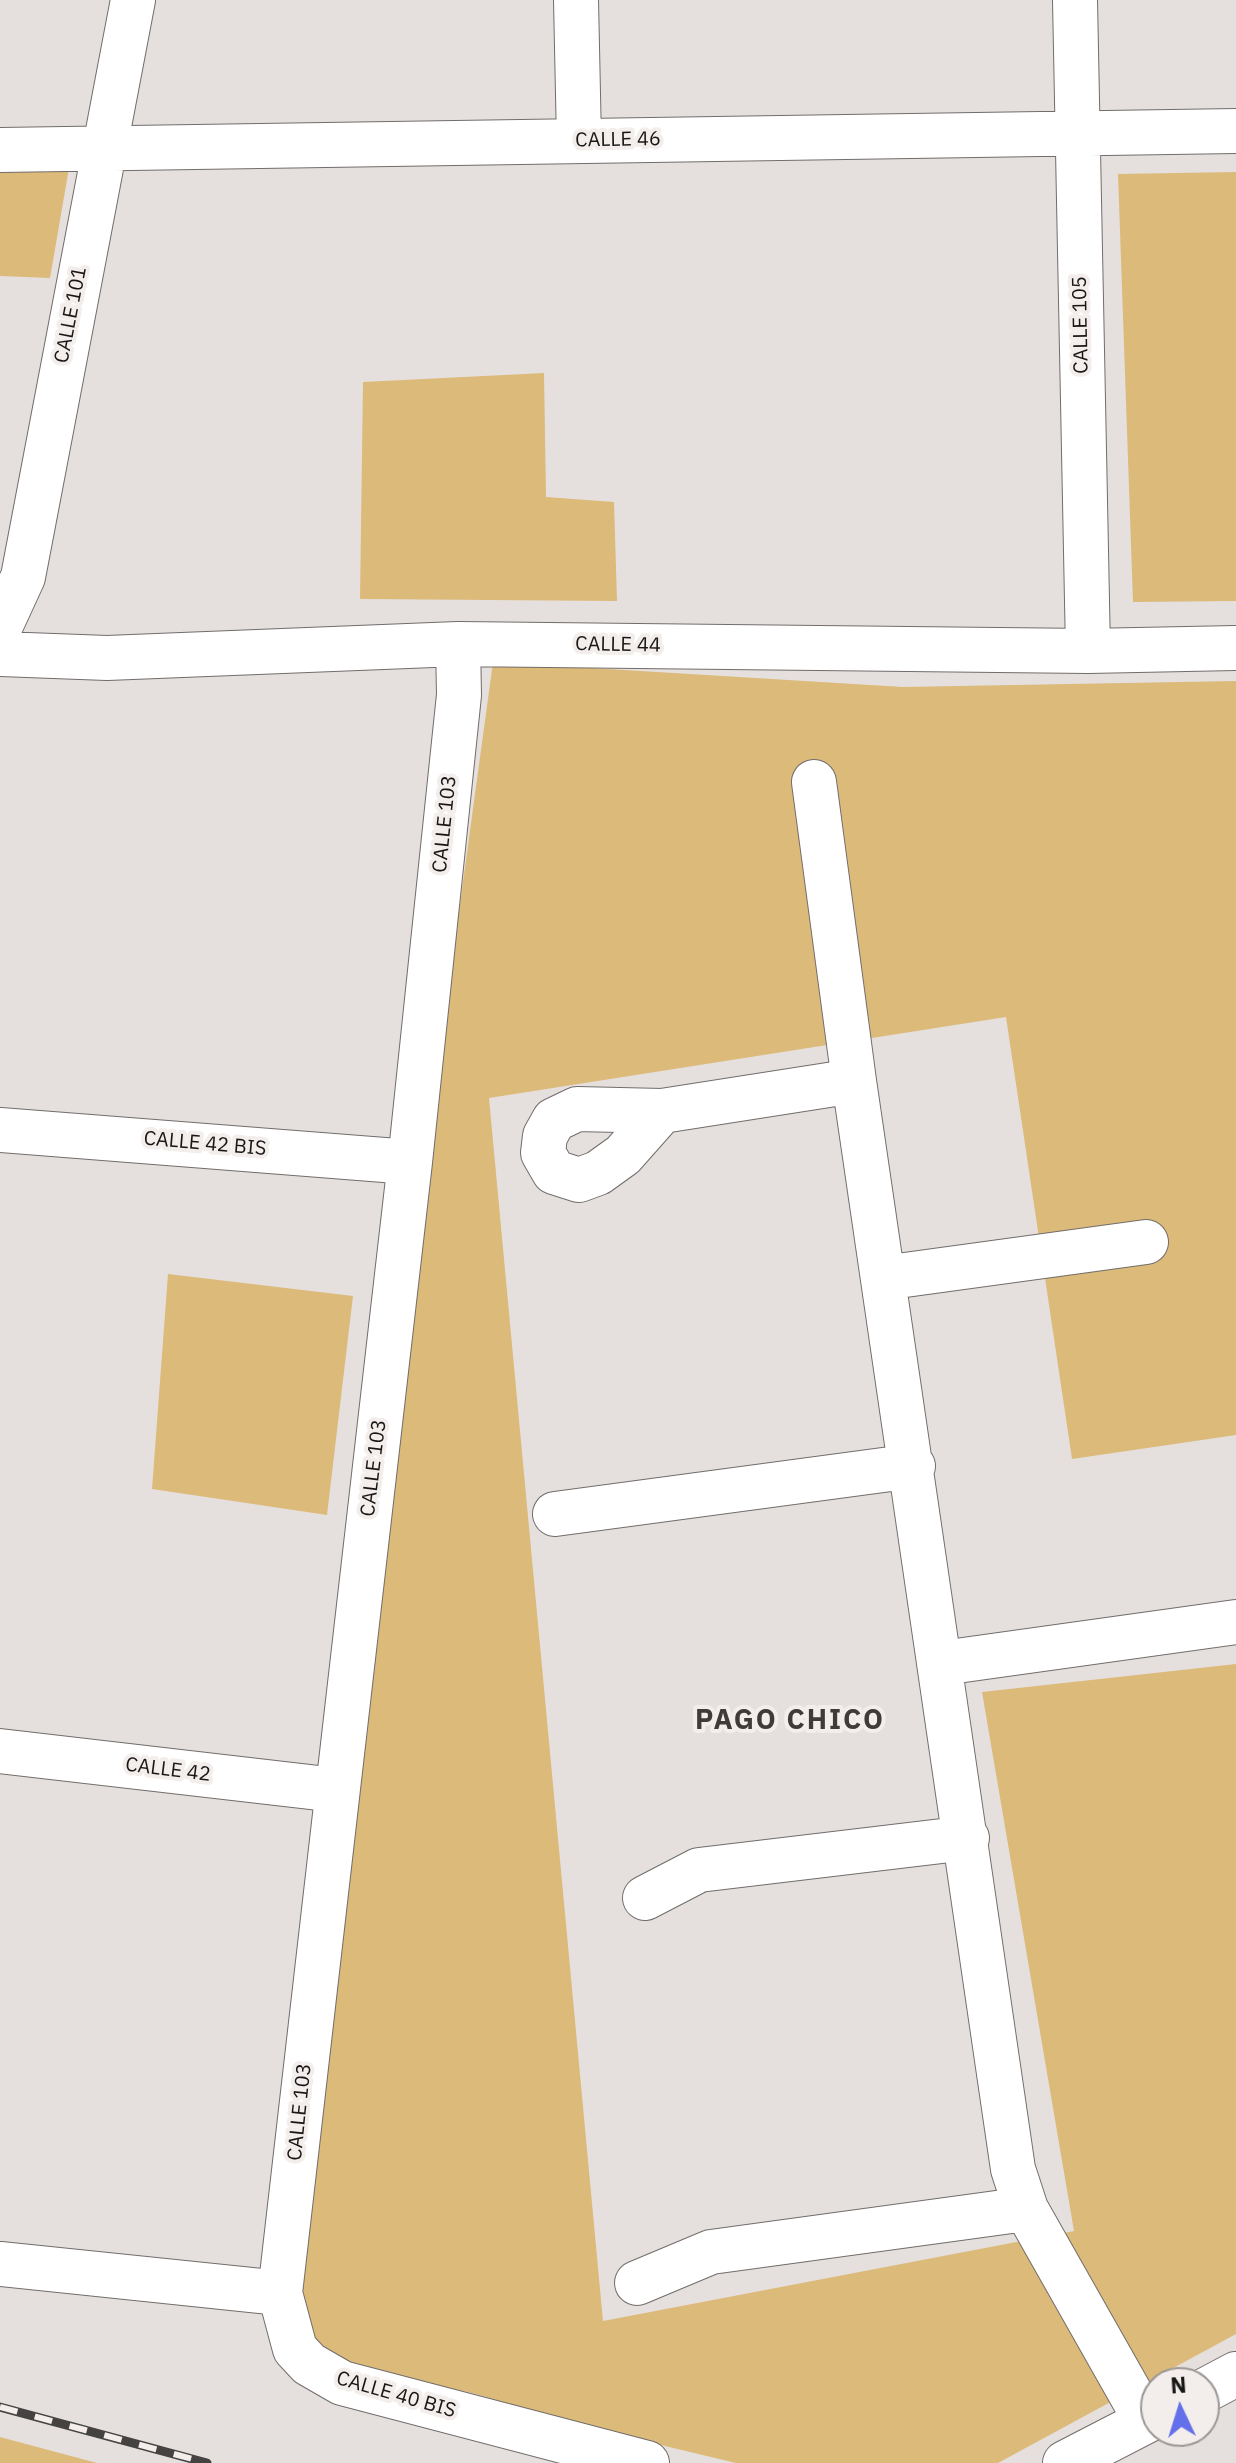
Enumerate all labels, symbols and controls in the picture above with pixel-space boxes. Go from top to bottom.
street label: CALLE 46 [575,127,661,153]
street label: CALLE 101 [50,265,92,365]
street label: CALLE 105 [1068,276,1094,374]
street label: CALLE 44 [575,632,661,658]
street label: CALLE 103 [428,774,462,874]
street label: CALLE 42 BIS [143,1127,267,1161]
street label: CALLE 103 [356,1418,392,1518]
district label: PAGO CHICO [695,1704,885,1738]
street label: CALLE 42 [124,1753,212,1787]
street label: CALLE 103 [283,2062,317,2162]
street label: CALLE 40 BIS [334,2367,458,2423]
north arrow [1140,2367,1220,2447]
text: N [1169,2370,1187,2400]

